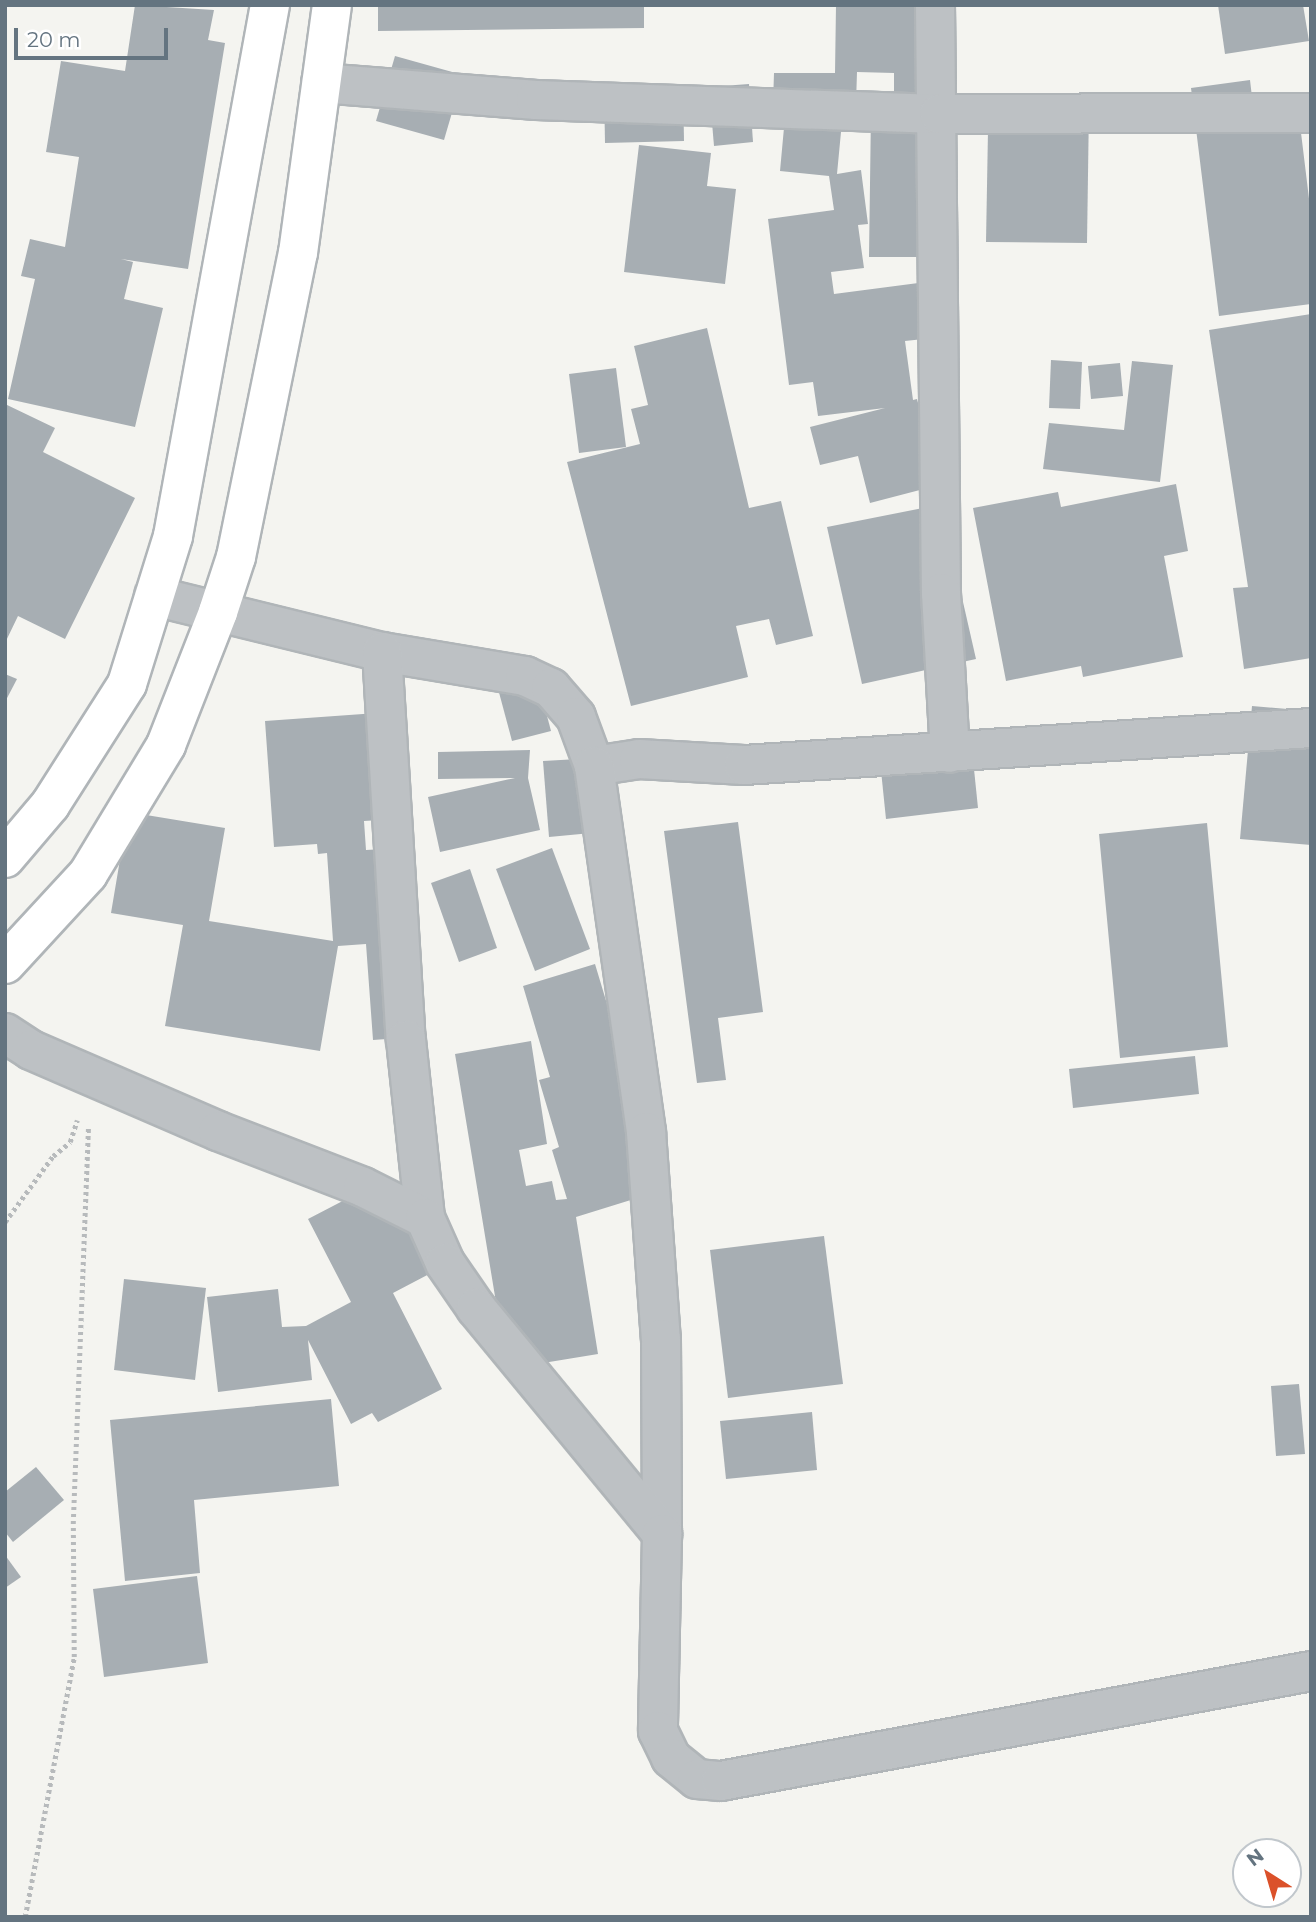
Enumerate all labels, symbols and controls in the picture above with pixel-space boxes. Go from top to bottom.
scale bar [18,14,172,58]
text: 20 m [27,27,81,52]
north arrow [1232,1838,1302,1908]
text: N [1242,1844,1268,1871]

